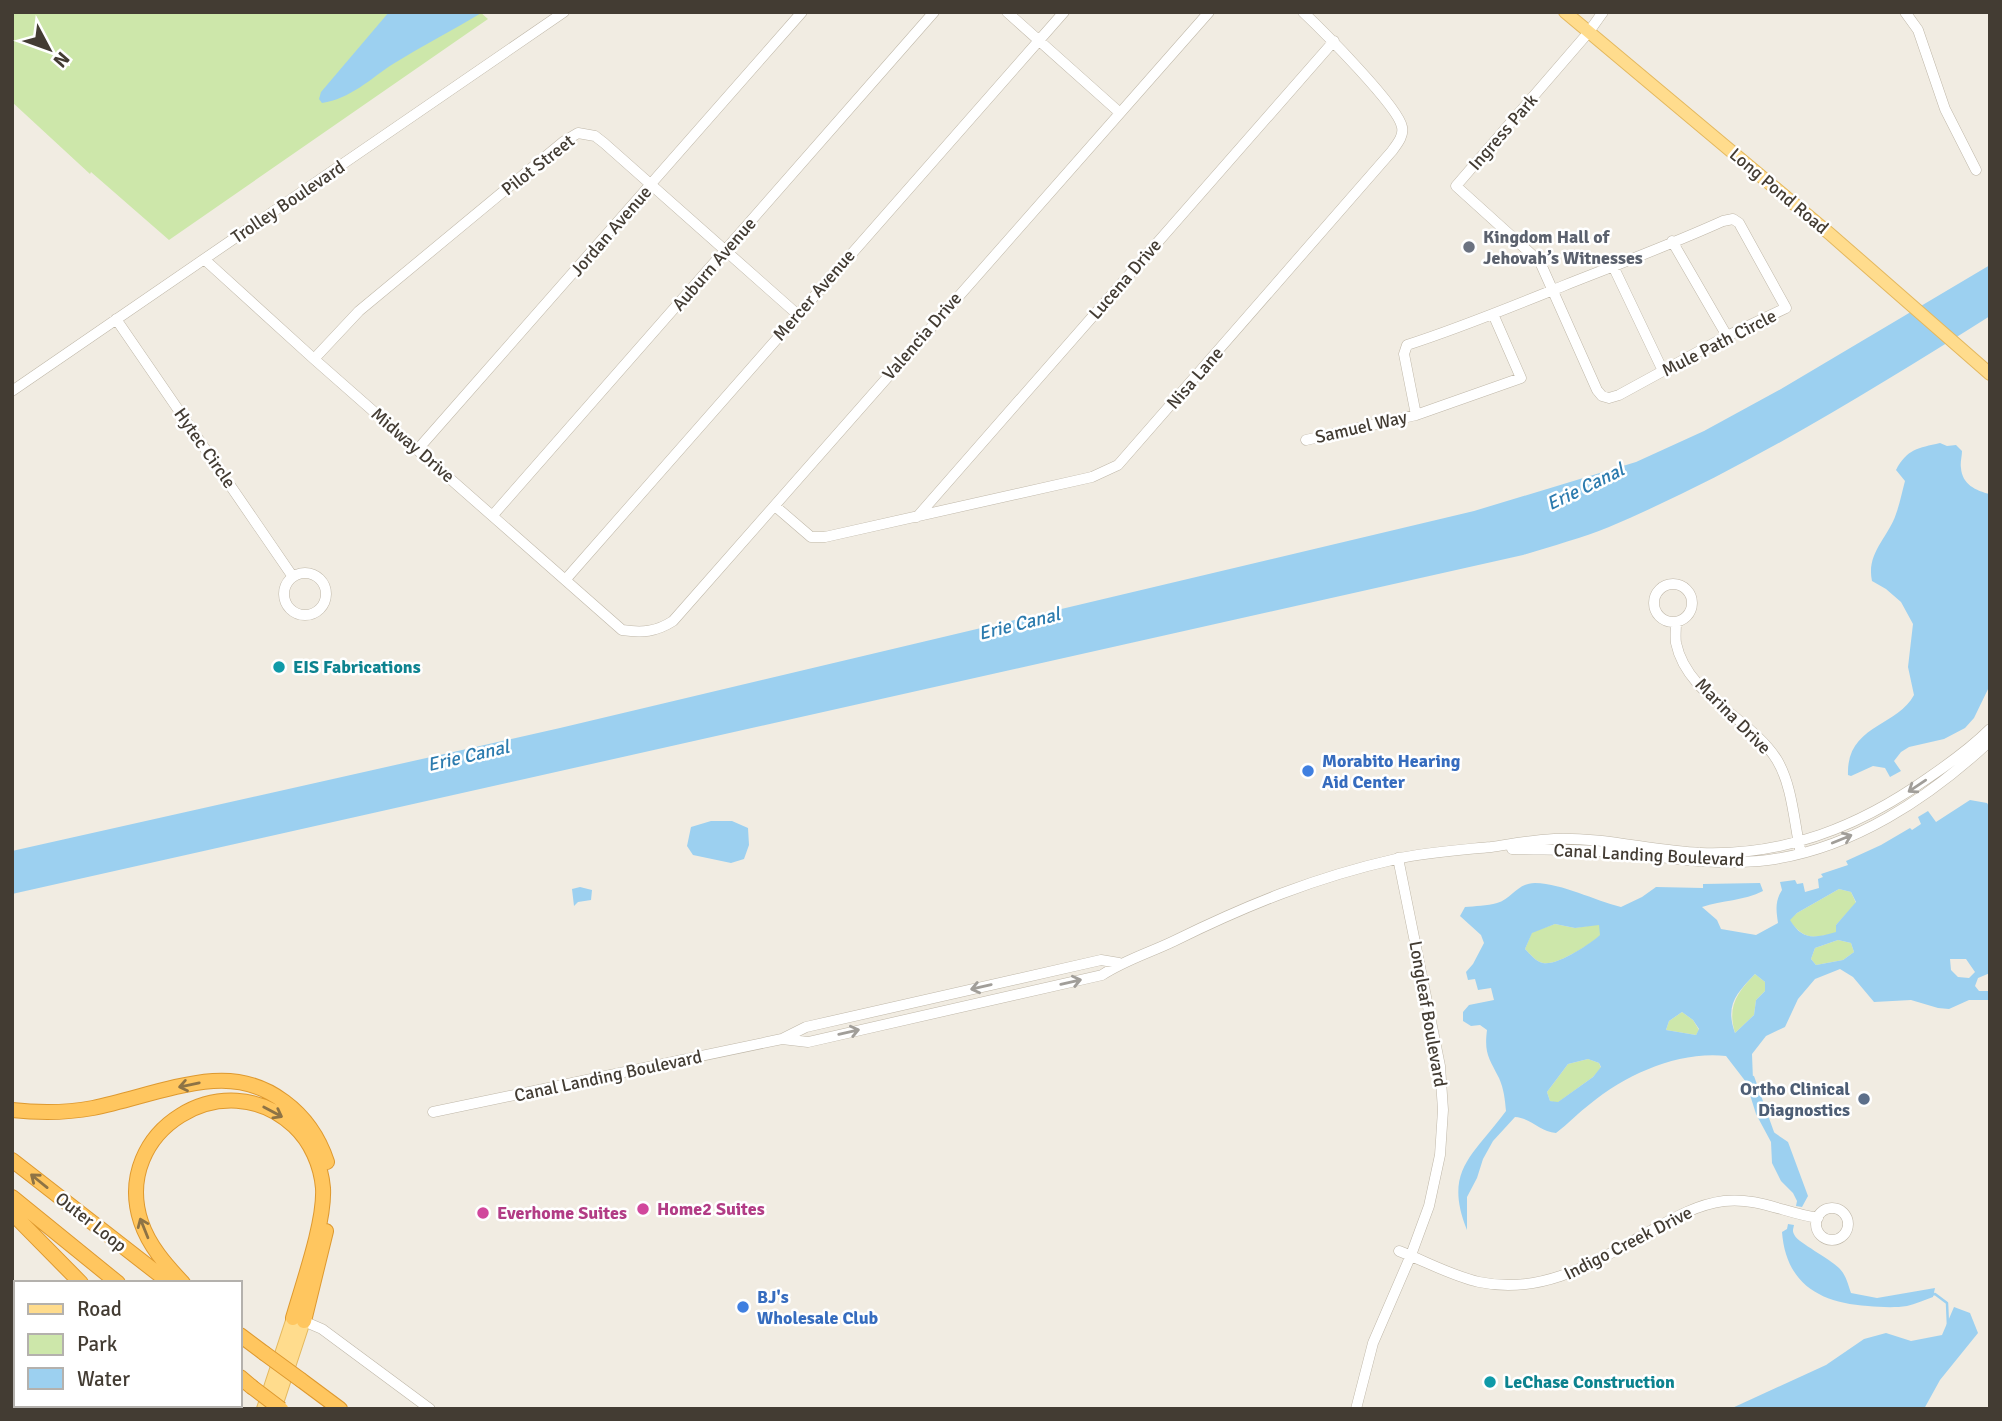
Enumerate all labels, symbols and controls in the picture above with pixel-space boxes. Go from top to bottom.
north arrow [14,14,84,84]
text: N [48,47,74,72]
street label: Ingress Park [1464,89,1542,175]
street label: Pilot Street [497,130,579,200]
street label: Long Pond Road [1725,143,1833,239]
street label: Trolley Boulevard [227,156,349,248]
street label: Jordan Avenue [566,181,656,281]
street label: Auburn Avenue [667,213,761,315]
place label: Kingdom Hall of Jehovah’s Witnesses [1483,226,1643,269]
street label: Lucena Drive [1084,234,1166,324]
marker: Kingdom Hall of Jehovah’s Witnesses [1461,239,1477,255]
street label: Mercer Avenue [768,245,860,345]
street label: Valencia Drive [878,287,966,385]
street label: Mule Path Circle [1658,305,1780,381]
street label: Nisa Lane [1162,342,1228,414]
street label: Midway Drive [367,403,459,487]
street label: Hytec Circle [169,404,241,492]
street label: Samuel Way [1313,406,1410,448]
water label: Erie Canal [1543,457,1629,516]
water label: Erie Canal [976,602,1064,646]
place label: EIS Fabrications [293,656,421,678]
marker: EIS Fabrications [271,659,287,675]
street label: Marina Drive [1690,673,1776,759]
water label: Erie Canal [425,735,513,777]
place label: Morabito Hearing Aid Center [1322,750,1461,793]
marker: Morabito Hearing Aid Center [1300,763,1316,779]
one-way arrow [1908,779,1927,793]
one-way arrow [1831,832,1853,845]
street label: Canal Landing Boulevard [1553,839,1745,871]
street label: Longleaf Boulevard [1404,939,1452,1089]
one-way arrow [1059,975,1082,988]
one-way arrow [970,981,993,994]
one-way arrow [837,1025,860,1039]
street label: Canal Landing Boulevard [512,1045,704,1107]
place label: Ortho Clinical Diagnostics [1740,1078,1850,1121]
one-way arrow [178,1079,201,1093]
marker: Ortho Clinical Diagnostics [1856,1091,1872,1107]
one-way arrow [263,1106,283,1120]
one-way arrow [30,1174,48,1189]
street label: Outer Loop [51,1187,131,1257]
place label: Home2 Suites [657,1198,765,1220]
marker: Home2 Suites [635,1201,651,1217]
street label: Indigo Creek Drive [1560,1201,1696,1285]
place label: Everhome Suites [497,1202,627,1224]
marker: Everhome Suites [475,1205,491,1221]
one-way arrow [137,1217,150,1239]
legend [14,1281,242,1407]
place label: BJ's Wholesale Club [757,1286,879,1329]
text: Road [77,1296,122,1322]
marker: BJ's Wholesale Club [735,1299,751,1315]
text: Park [77,1331,118,1357]
text: Water [77,1366,130,1392]
place label: LeChase Construction [1504,1371,1675,1393]
marker: LeChase Construction [1482,1374,1498,1390]

